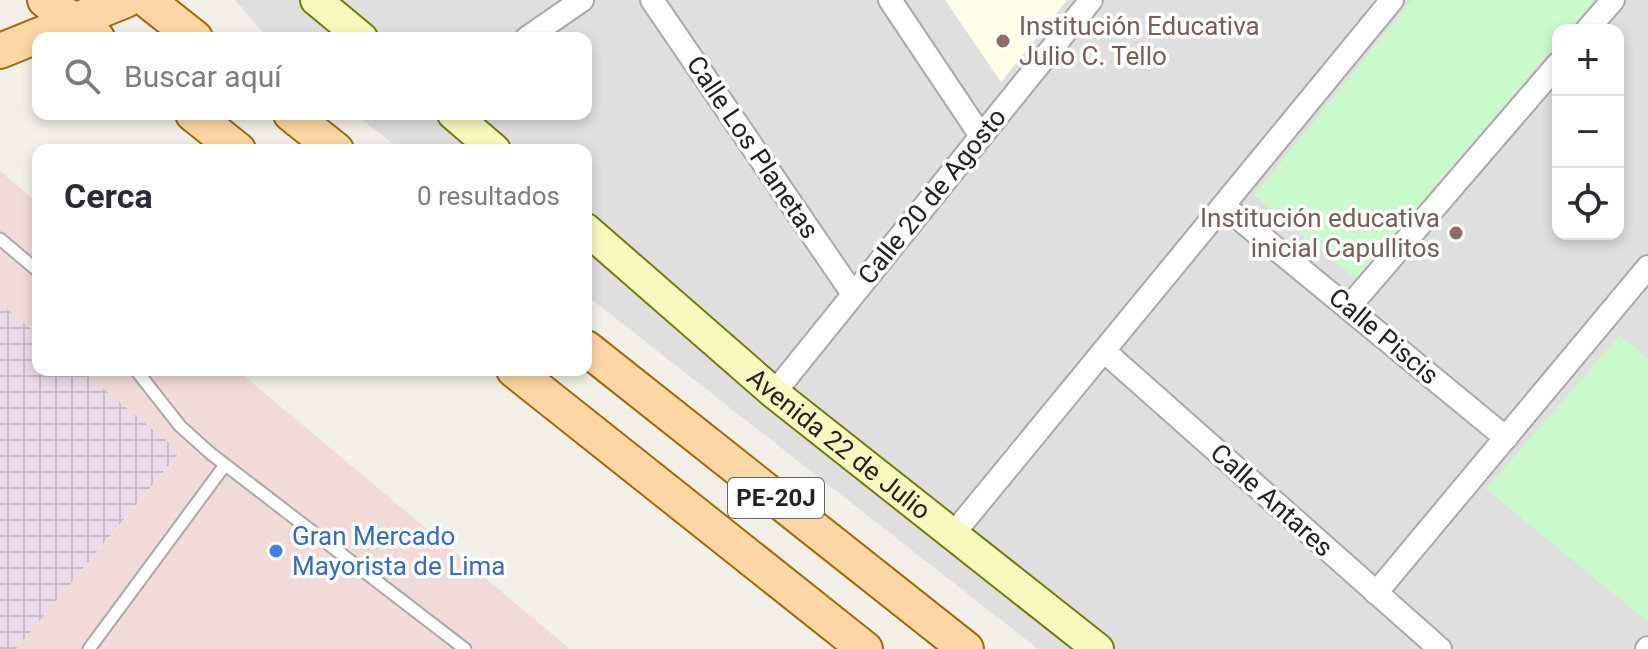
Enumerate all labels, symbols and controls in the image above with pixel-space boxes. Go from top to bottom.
place label: Institución Educativa Julio C. Tello [1019,11,1260,71]
map controls [1552,24,1624,240]
button: + [1552,24,1624,96]
search box [32,32,592,120]
marker: Institución Educativa Julio C. Tello [994,32,1012,50]
street label: Calle Los Planetas [681,50,825,244]
icon: search [60,54,104,98]
text: Buscar aquí [124,59,282,94]
button: − [1552,96,1624,168]
street label: Calle 20 de Agosto [852,102,1012,290]
button: locate [1552,168,1624,240]
text: Cerca [64,176,153,216]
text: 0 resultados [417,181,560,211]
place label: Institución educativa inicial Capullitos [1200,203,1440,263]
marker: Institución educativa inicial Capullitos [1447,224,1465,242]
street label: Calle Piscis [1323,282,1445,390]
street label: Avenida 22 de Julio [741,362,936,526]
street label: Calle Antares [1205,437,1339,563]
road number: PE-20J [728,478,824,518]
place label: Gran Mercado Mayorista de Lima [292,521,505,581]
marker: Gran Mercado Mayorista de Lima [267,542,285,560]

